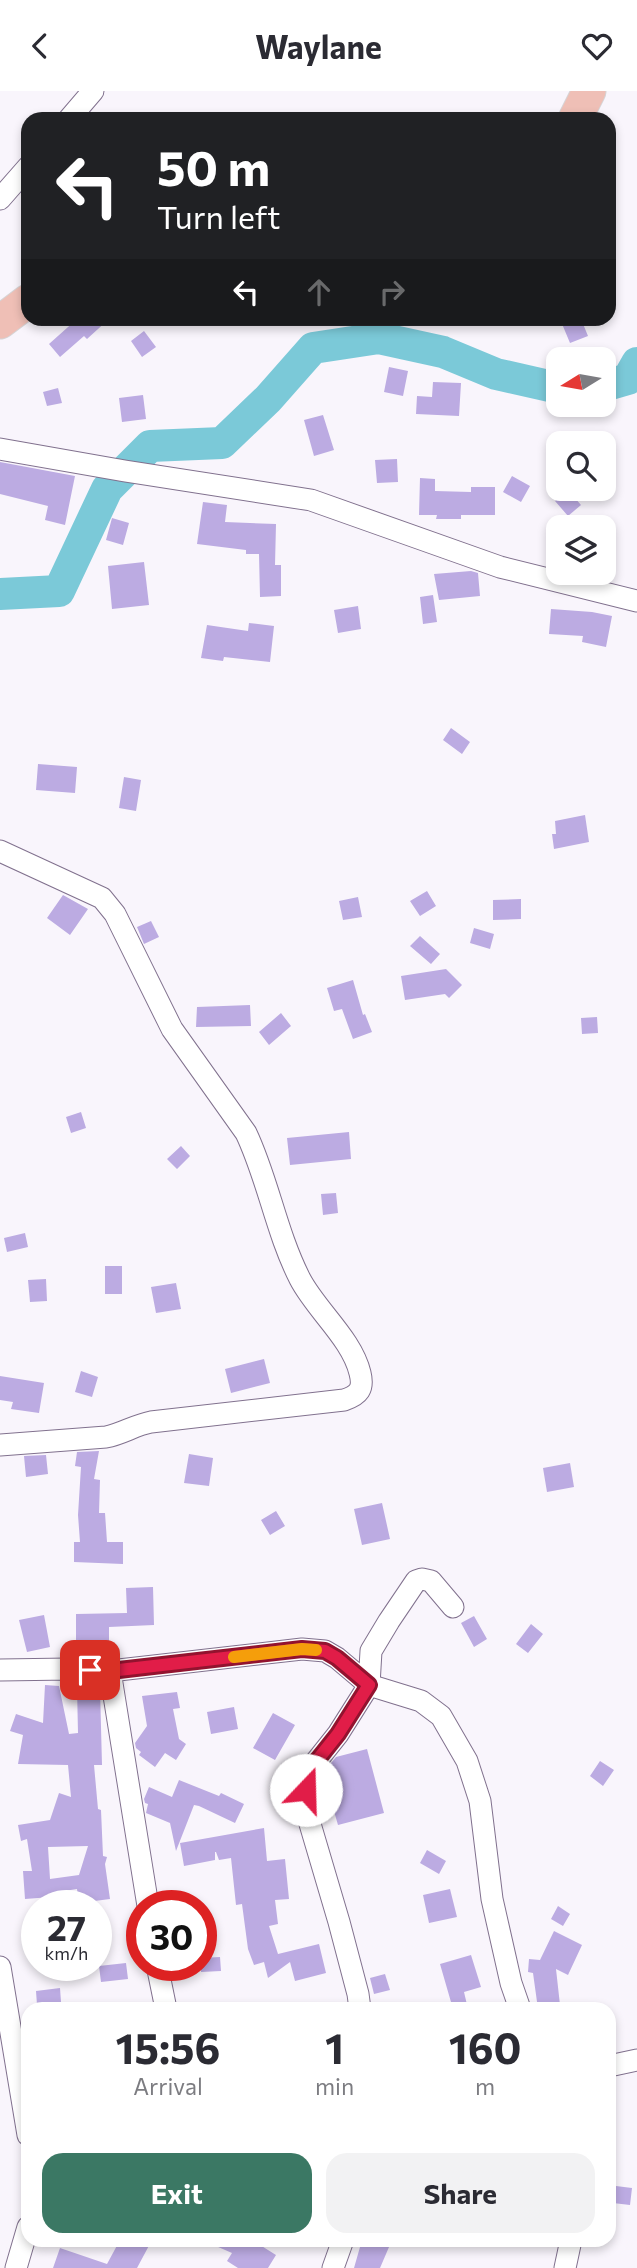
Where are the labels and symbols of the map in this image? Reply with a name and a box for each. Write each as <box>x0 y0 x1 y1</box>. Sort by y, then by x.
north arrow <box>546 347 616 417</box>
pin <box>60 1640 120 1700</box>
position arrow <box>269 1753 343 1827</box>
speed limit sign: 30 <box>126 1890 217 1981</box>

